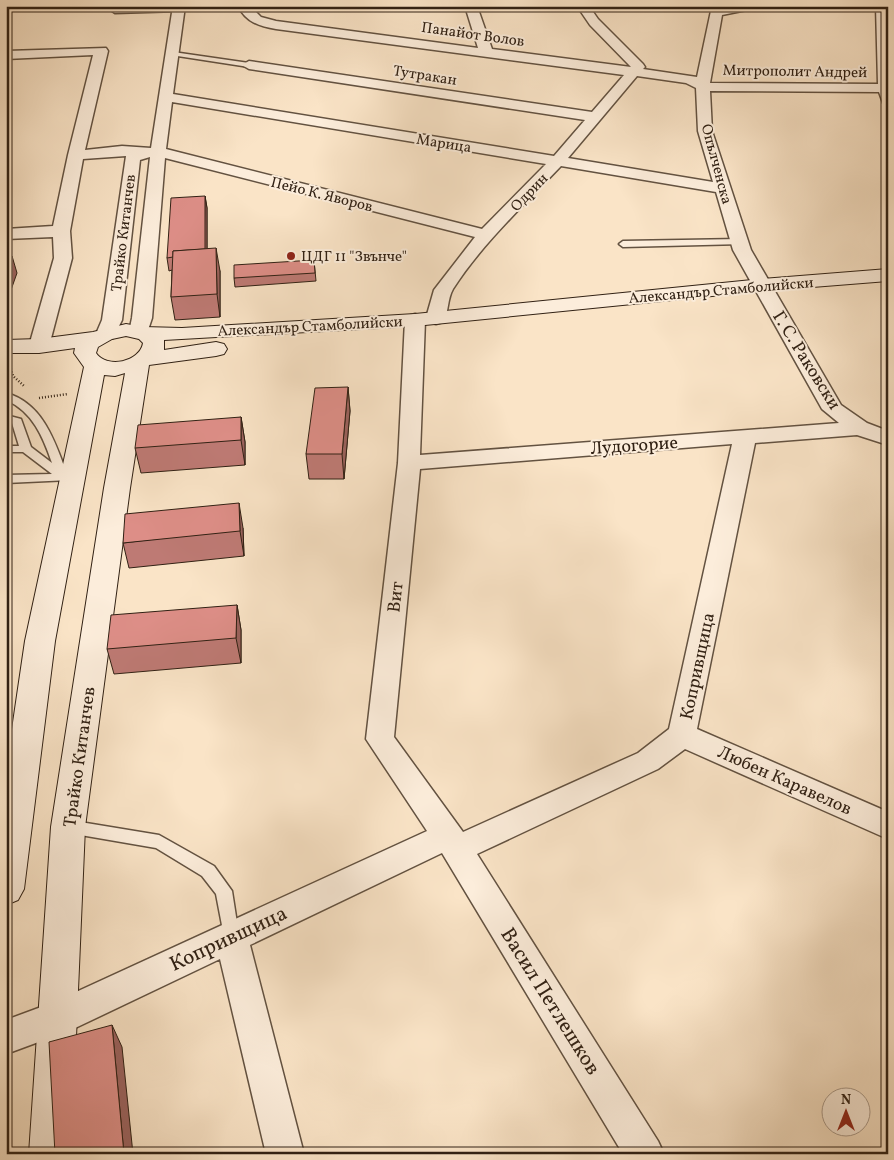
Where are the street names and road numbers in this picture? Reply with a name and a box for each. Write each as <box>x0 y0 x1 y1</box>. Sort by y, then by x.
street label: Панайот Волов <box>420 18 526 53</box>
street label: Тутракан <box>391 61 458 92</box>
street label: Митрополит Андрей <box>722 61 867 84</box>
street label: Опълченска <box>695 122 736 207</box>
street label: Марица <box>415 130 473 159</box>
street label: Одрин <box>506 169 554 217</box>
street label: Трайко Китанчев <box>107 173 142 293</box>
street label: Пейо К. Яворов <box>268 173 375 218</box>
street label: Александър Стамболийски <box>628 273 814 310</box>
street label: Г. С. Раковски <box>765 307 846 415</box>
street label: Александър Стамболийски <box>217 312 403 343</box>
street label: Лудогорие <box>590 431 679 462</box>
street label: Вит <box>382 580 411 614</box>
street label: Копривщица <box>675 611 722 722</box>
street label: Трайко Китанчев <box>58 685 103 829</box>
street label: Любен Каравелов <box>713 741 855 822</box>
street label: Копривщица <box>165 899 292 979</box>
street label: Васил Петлешков <box>493 922 607 1081</box>

